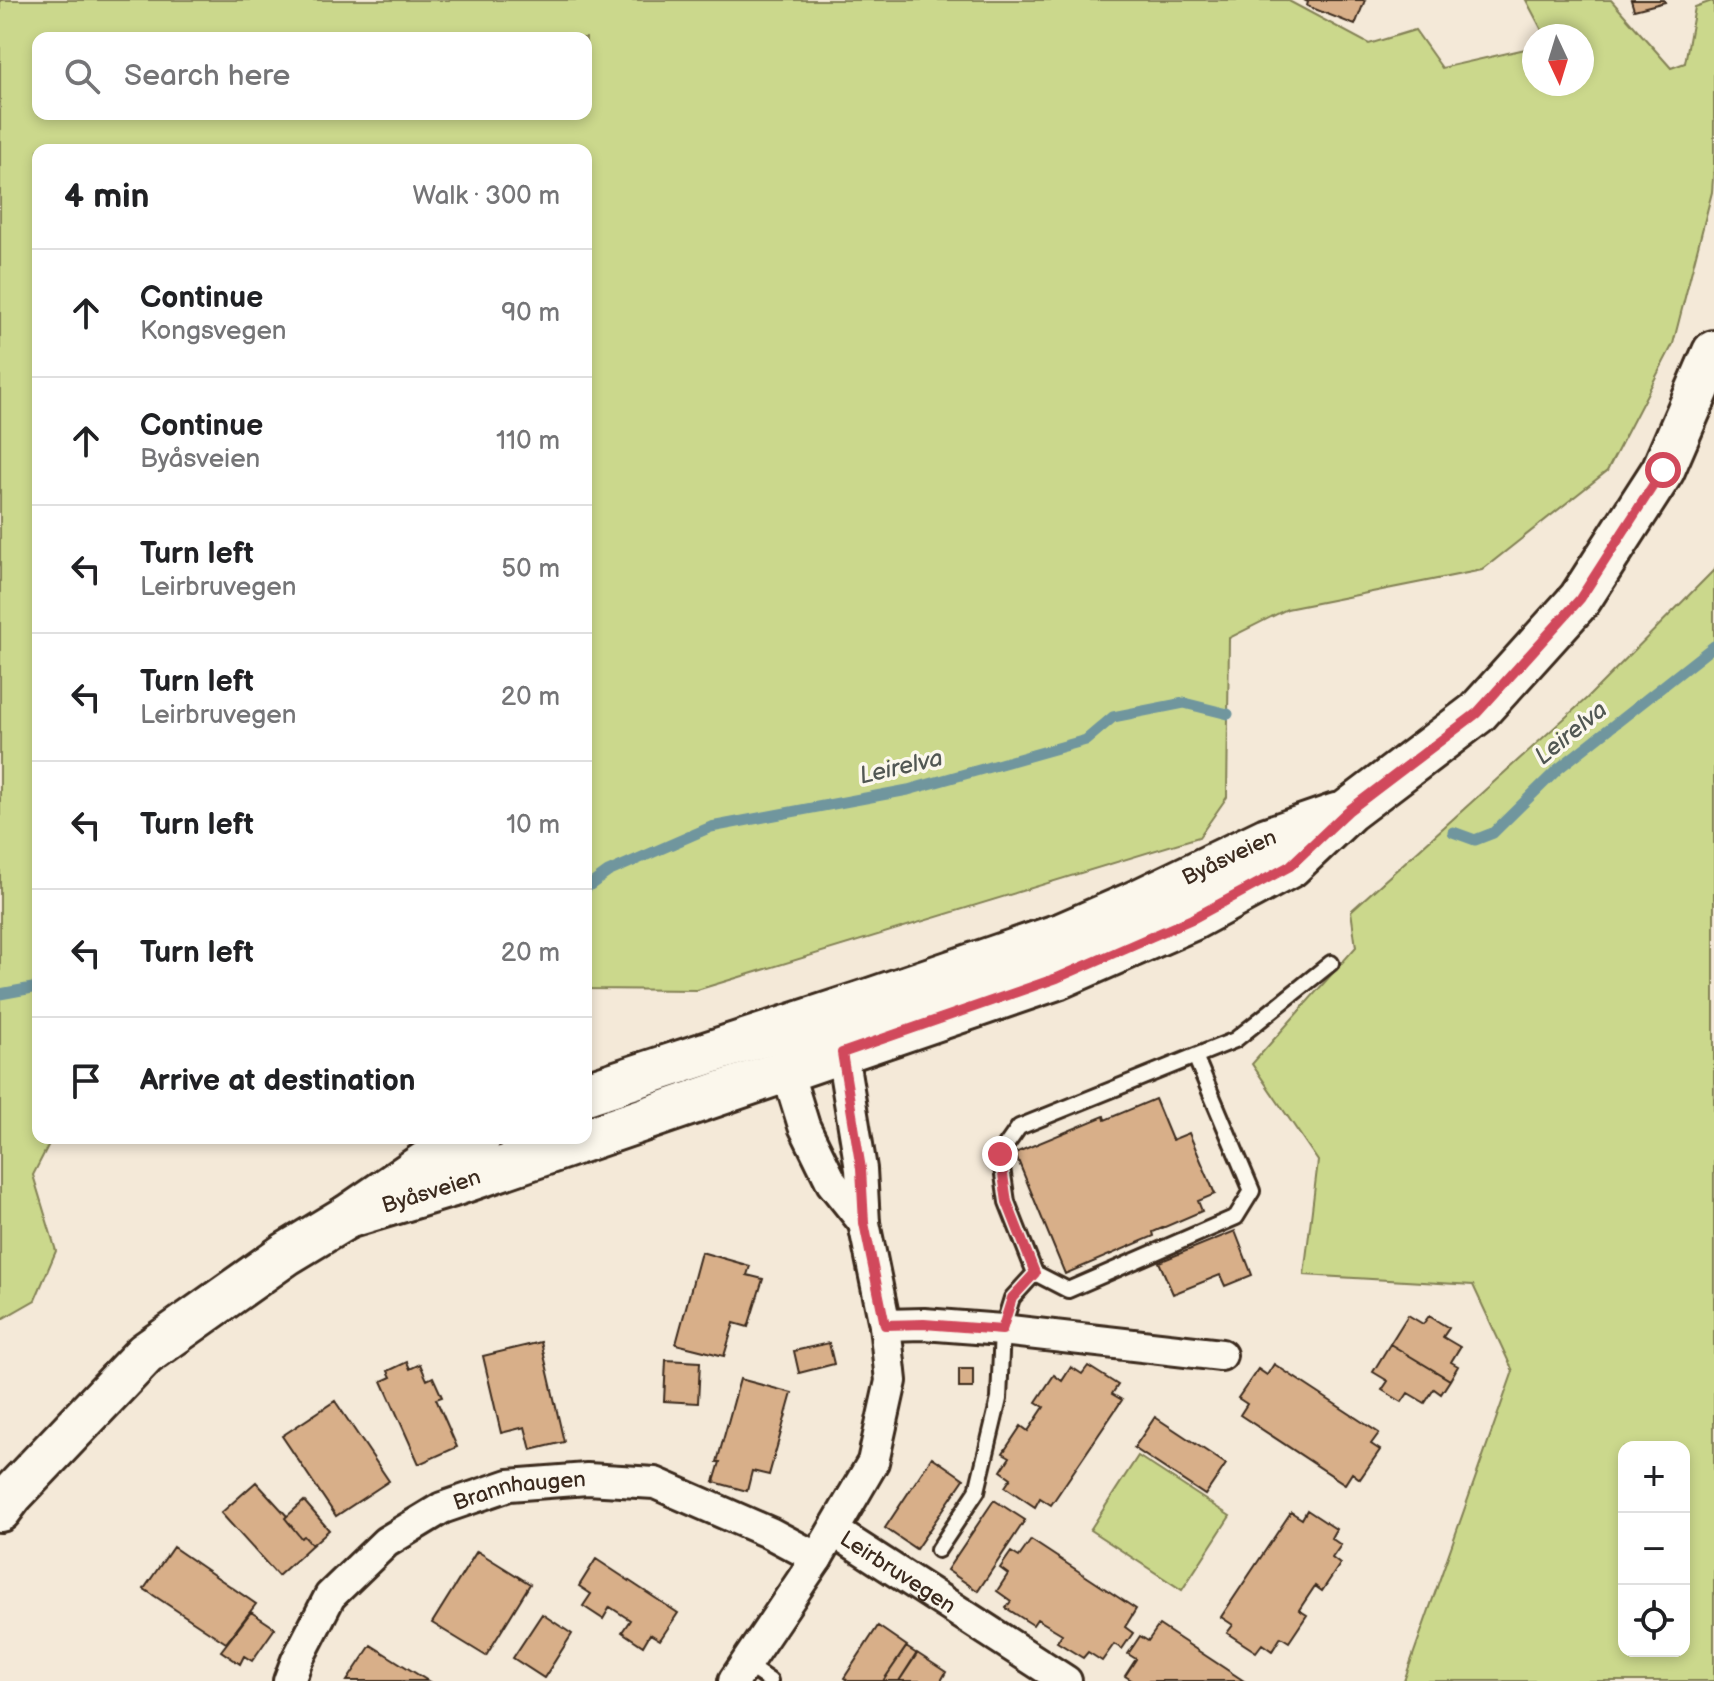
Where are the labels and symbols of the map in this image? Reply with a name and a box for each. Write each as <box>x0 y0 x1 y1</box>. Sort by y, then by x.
north arrow <box>1522 24 1594 96</box>
route start <box>1645 452 1681 488</box>
water label: Leirelva <box>1529 695 1613 771</box>
water label: Leirelva <box>856 743 946 791</box>
street label: Byåsveien <box>1178 823 1280 891</box>
route end <box>982 1136 1018 1172</box>
street label: Byåsveien <box>379 1163 484 1219</box>
street label: Brannhaugen <box>450 1466 587 1517</box>
street label: Leirbruvegen <box>835 1525 961 1620</box>

